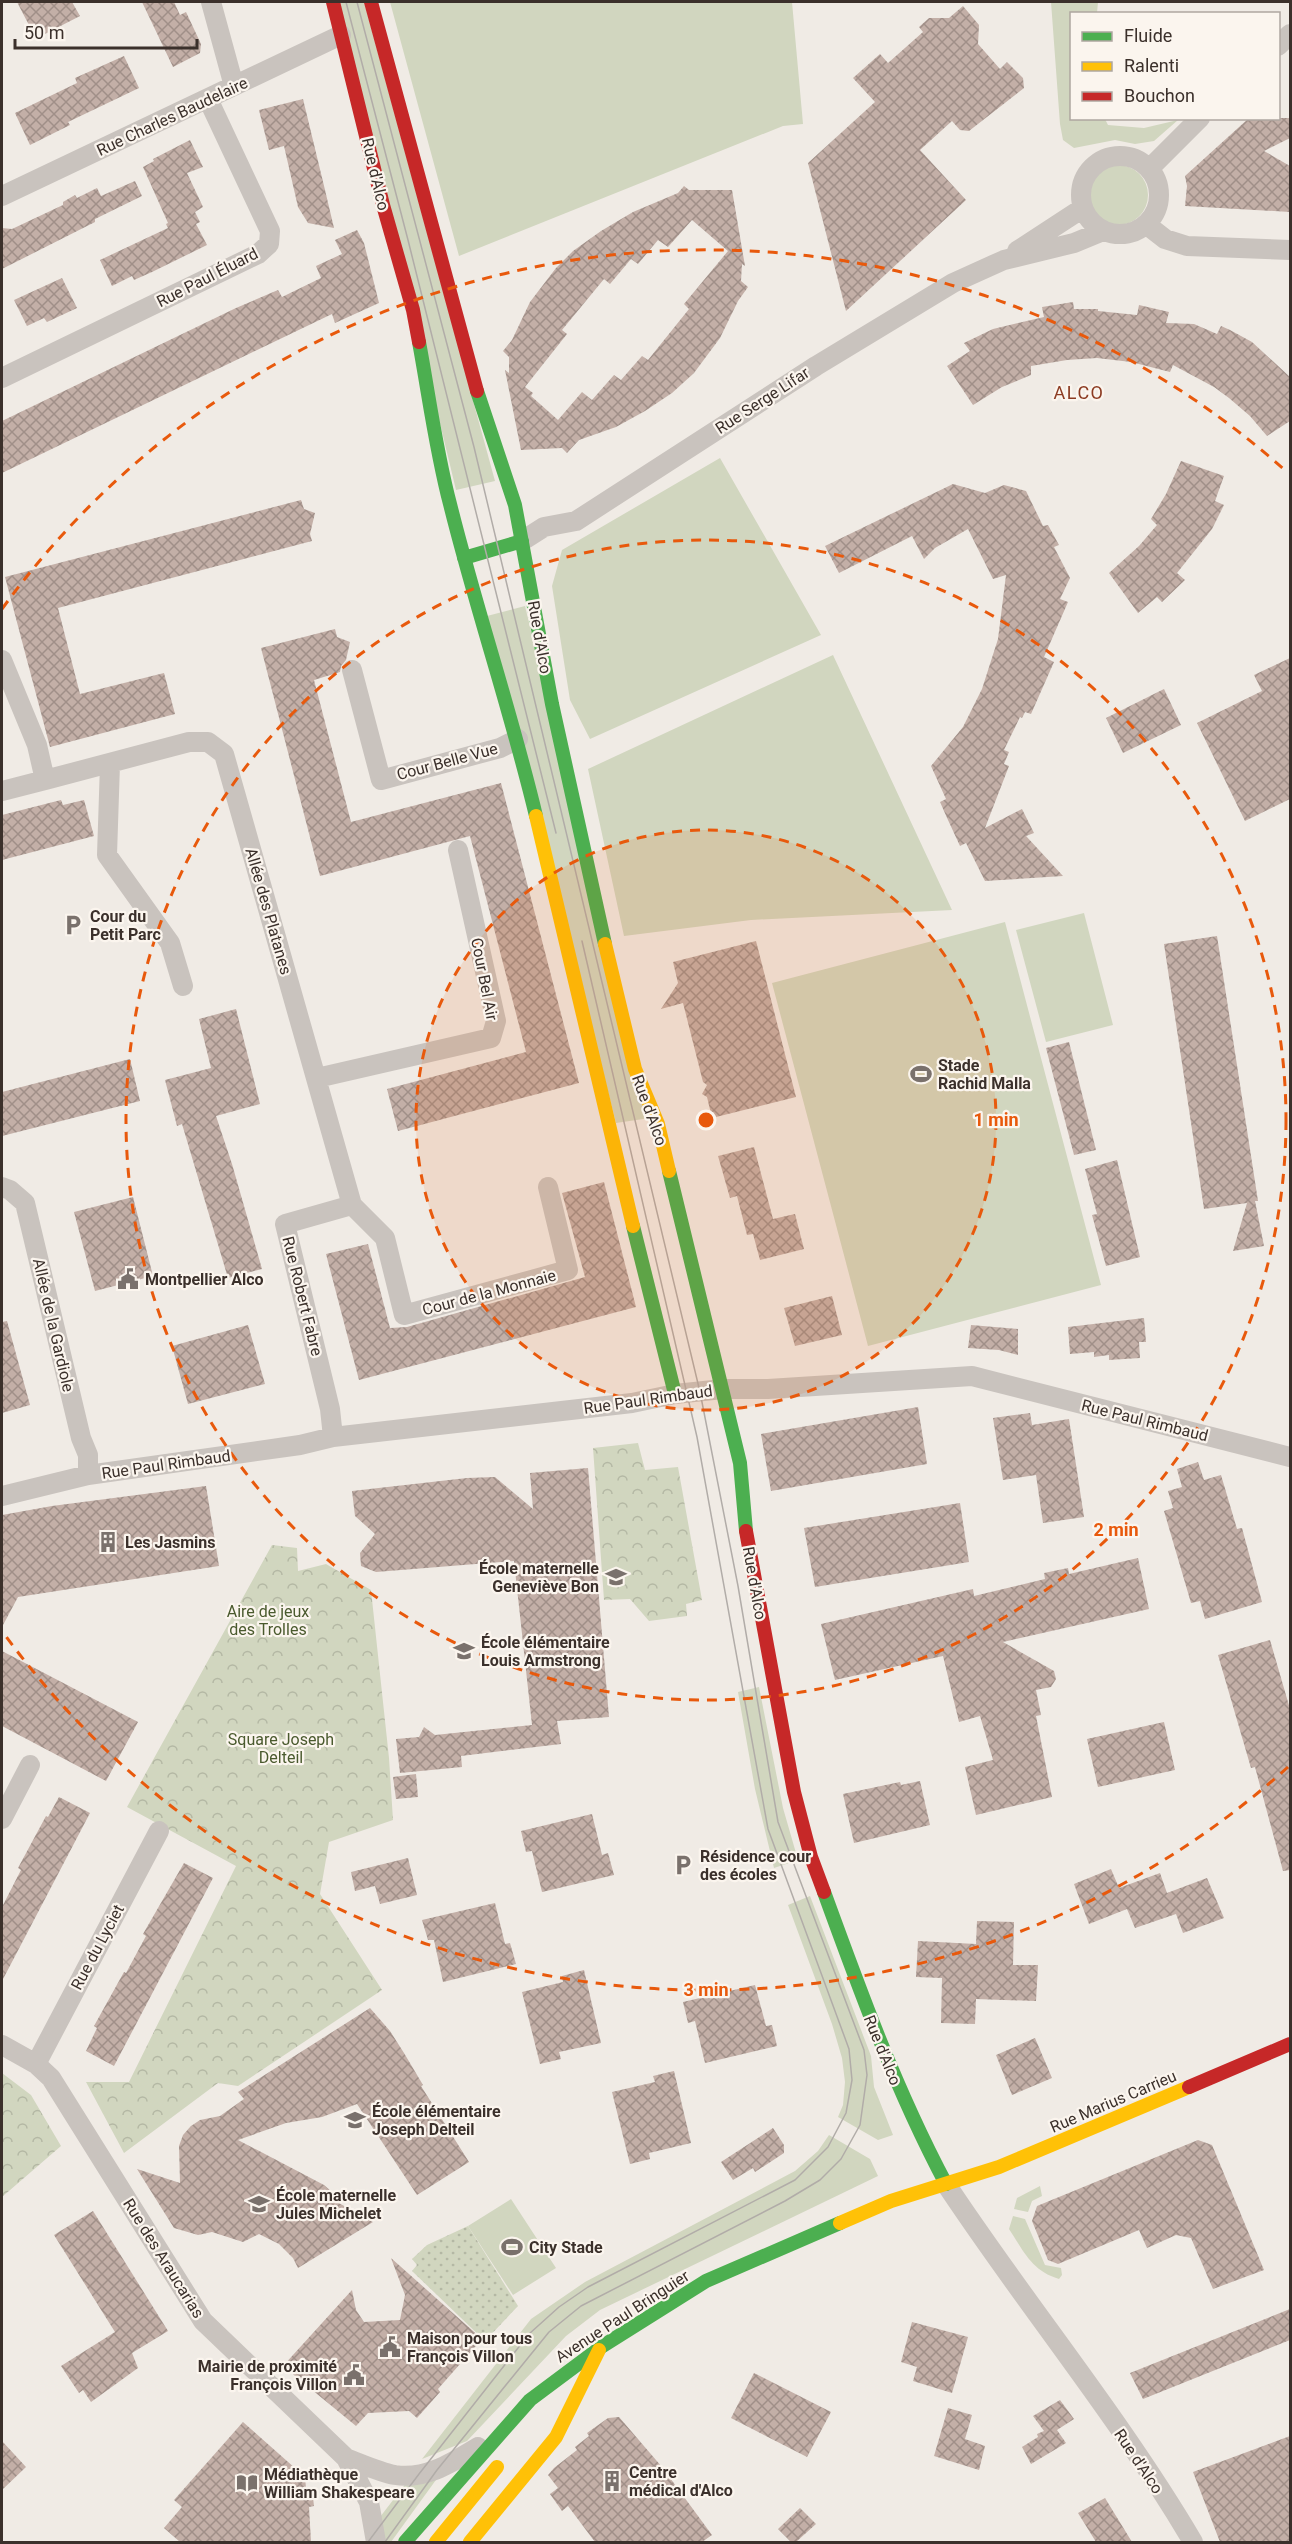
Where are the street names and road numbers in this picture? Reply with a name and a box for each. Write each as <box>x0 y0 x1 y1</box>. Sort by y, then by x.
street label: Rue Charles Baudelaire <box>94 73 251 160</box>
street label: Rue d'Alco <box>358 136 393 212</box>
street label: Rue Paul Éluard <box>153 244 261 311</box>
street label: Rue Serge Lifar <box>712 363 813 438</box>
street label: Rue d'Alco <box>524 599 555 675</box>
street label: Cour Belle Vue <box>395 739 500 784</box>
street label: Allée des Platanes <box>241 846 296 977</box>
street label: Cour Bel Air <box>467 936 502 1023</box>
street label: Rue d'Alco <box>628 1072 671 1148</box>
street label: Rue Robert Fabre <box>278 1234 327 1358</box>
street label: Allée de la Gardiole <box>29 1256 78 1394</box>
street label: Cour de la Monnaie <box>420 1265 558 1319</box>
street label: Rue Paul Rimbaud <box>582 1381 714 1418</box>
street label: Rue Paul Rimbaud <box>1080 1396 1210 1445</box>
street label: Rue Paul Rimbaud <box>100 1446 232 1483</box>
street label: Rue d'Alco <box>739 1545 770 1621</box>
street label: Rue du Lyciet <box>67 1901 128 1993</box>
street label: Rue d'Alco <box>860 2012 905 2088</box>
street label: Rue Marius Carrieu <box>1047 2066 1179 2137</box>
street label: Rue des Araucarias <box>119 2195 208 2322</box>
street label: Avenue Paul Bringuier <box>552 2266 693 2367</box>
street label: Rue d'Alco <box>1110 2425 1167 2497</box>

